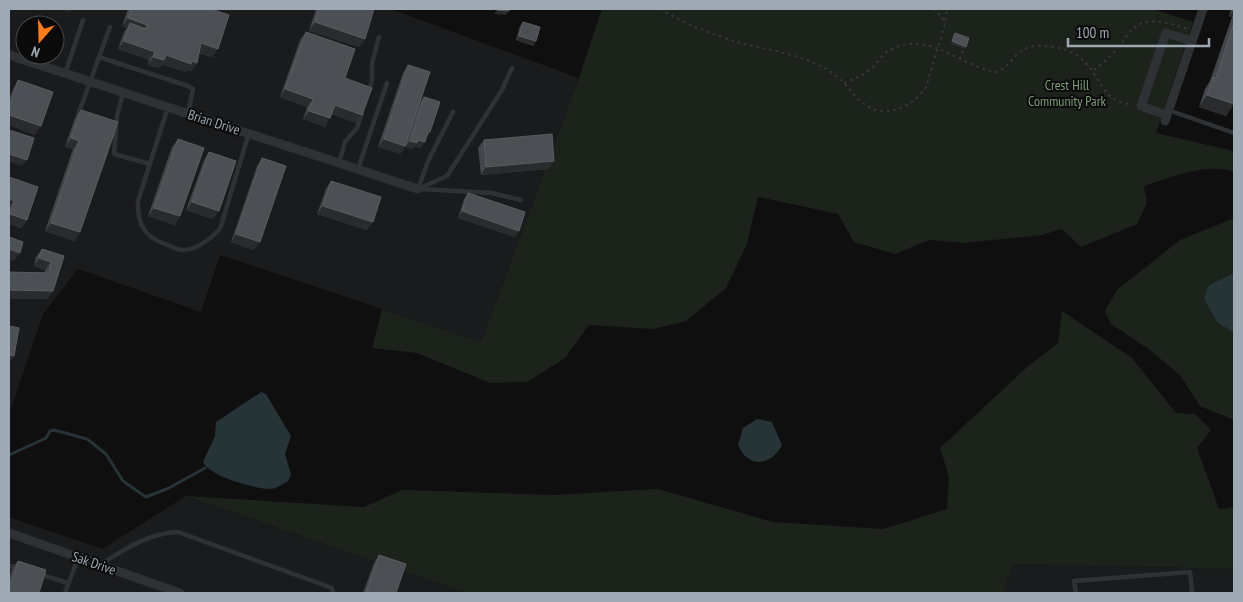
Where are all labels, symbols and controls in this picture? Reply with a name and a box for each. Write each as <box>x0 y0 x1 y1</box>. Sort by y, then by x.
north arrow <box>15 15 65 65</box>
scale bar <box>1068 15 1209 47</box>
text: 100 m <box>1076 23 1109 42</box>
text: N <box>29 42 42 62</box>
park label: Crest Hill Community Park <box>1028 76 1107 110</box>
street label: Brian Drive <box>186 105 242 139</box>
street label: Sak Drive <box>70 547 118 579</box>

